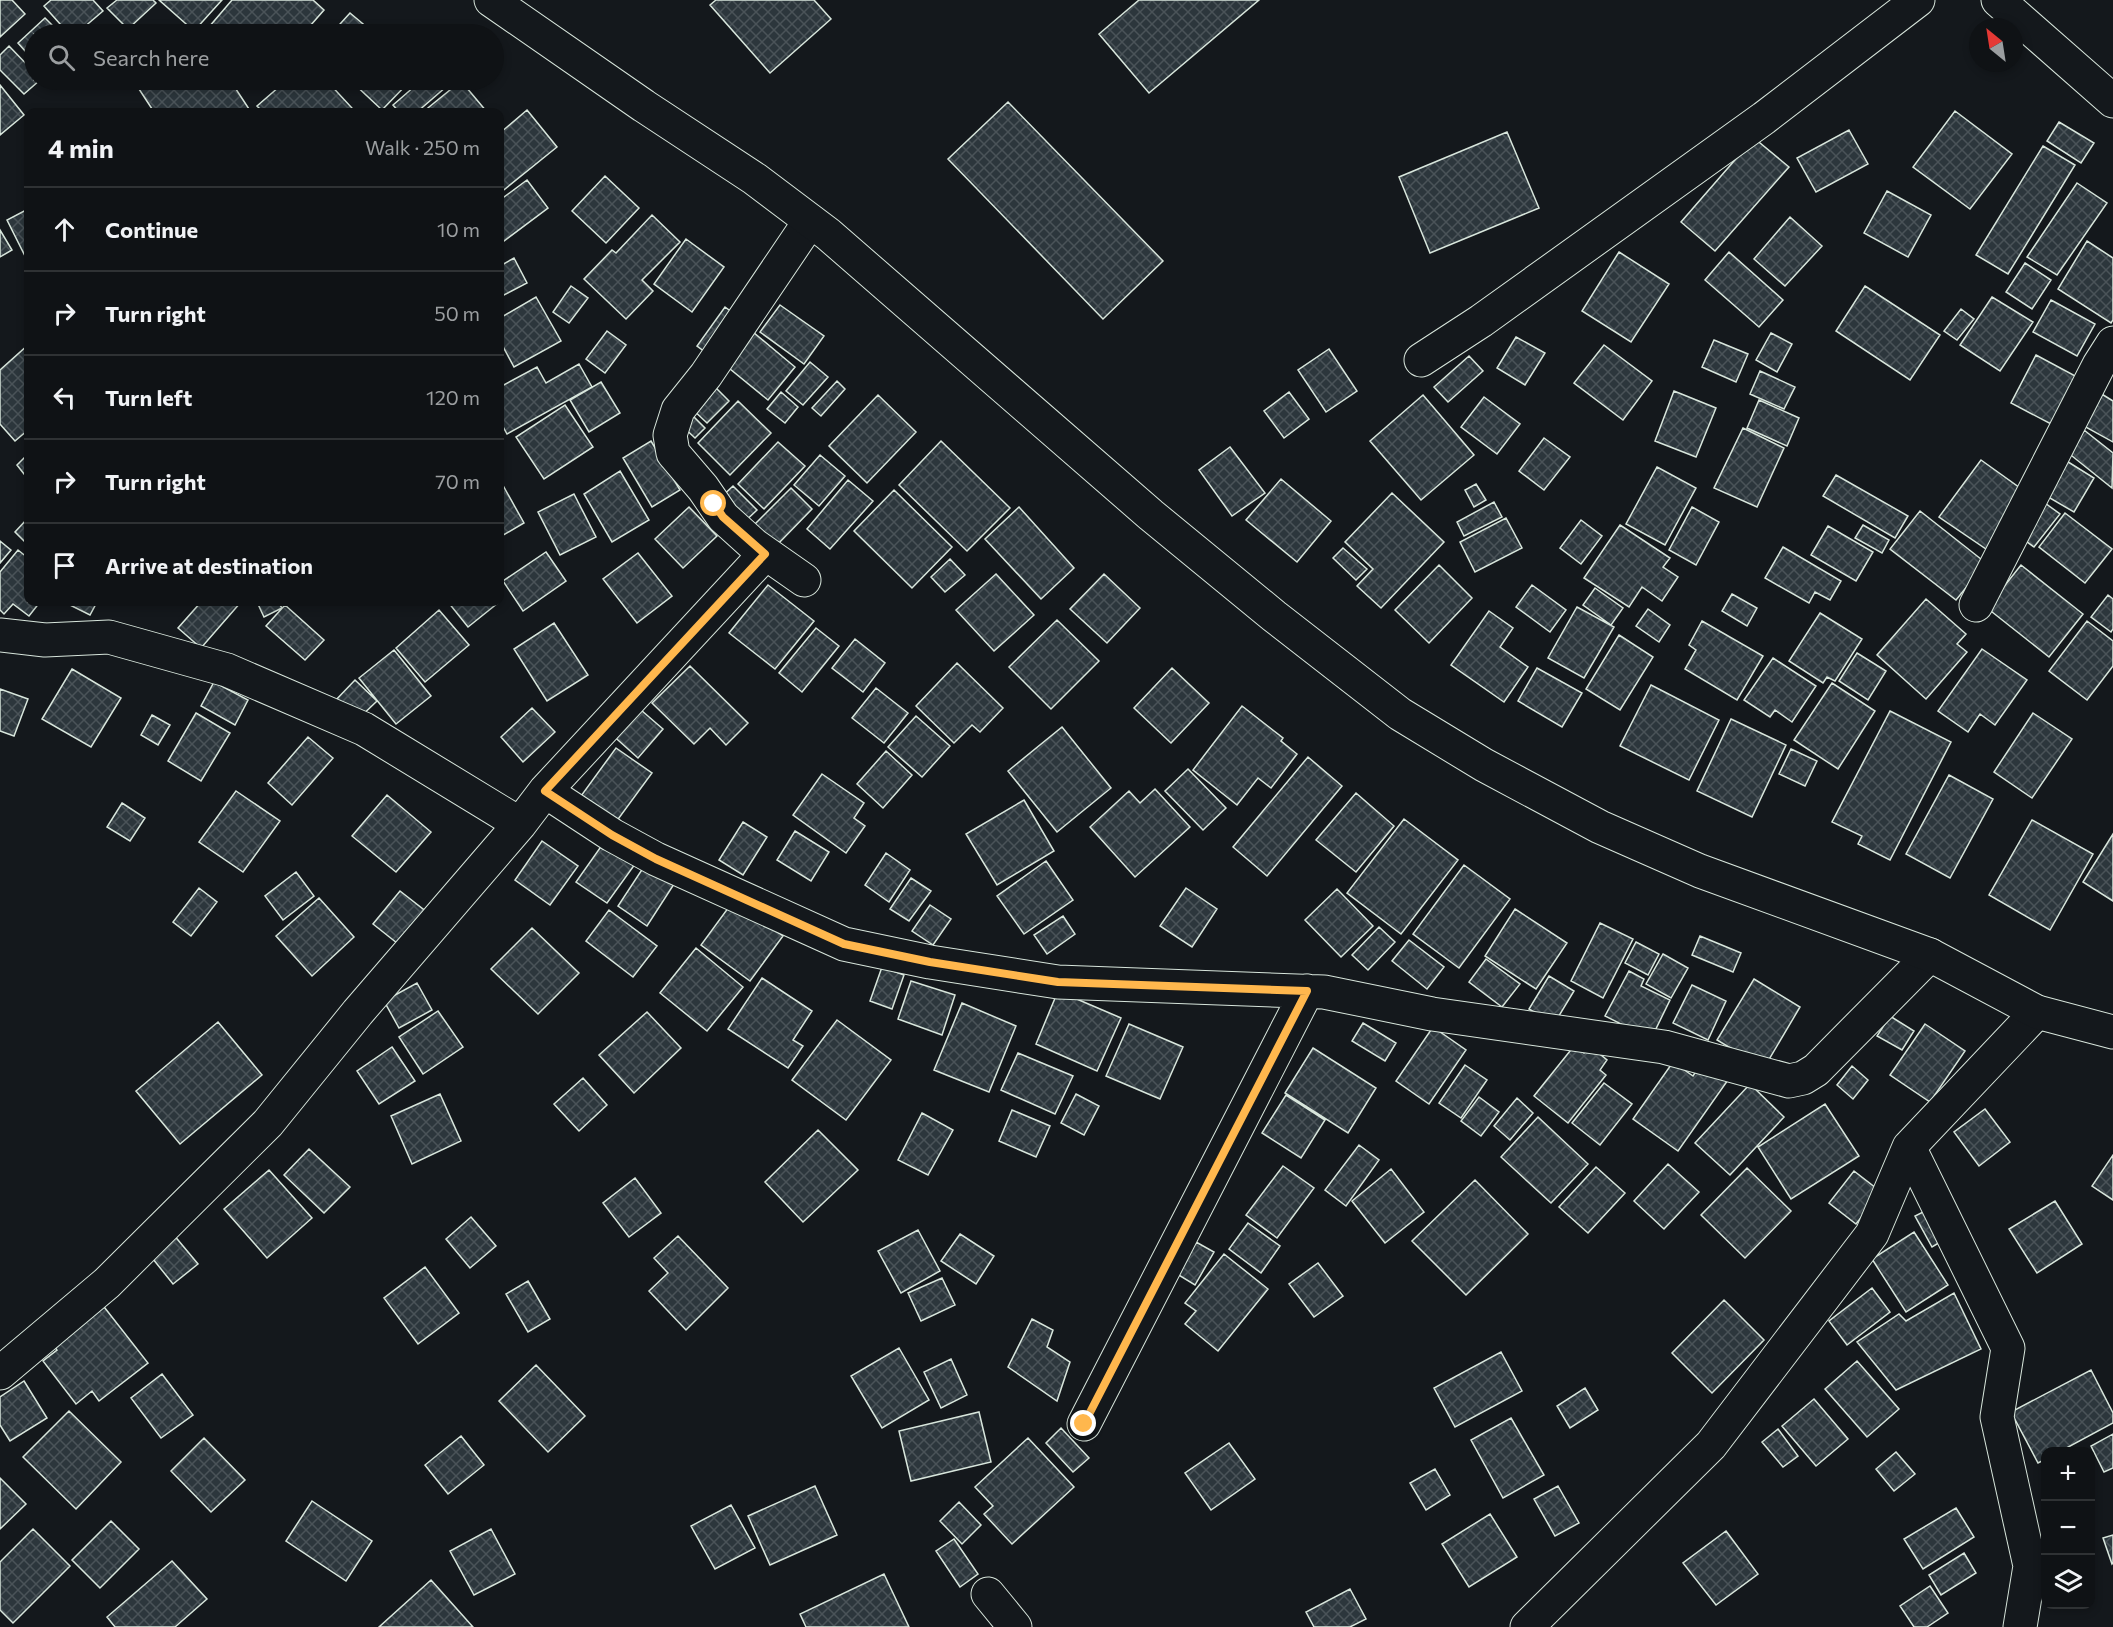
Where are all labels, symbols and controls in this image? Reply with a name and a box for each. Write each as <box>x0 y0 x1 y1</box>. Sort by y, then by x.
north arrow <box>1969 18 2023 72</box>
search box <box>24 24 504 90</box>
icon: search <box>45 41 78 74</box>
text: Search here <box>93 44 209 71</box>
text: 4 min <box>48 132 114 163</box>
text: Walk · 250 m <box>365 135 480 159</box>
icon: ahead <box>48 213 81 246</box>
text: Continue <box>105 216 198 243</box>
text: 10 m <box>437 217 480 241</box>
icon: right <box>48 297 81 330</box>
text: Turn right <box>105 300 206 327</box>
text: 50 m <box>434 301 480 325</box>
icon: left <box>48 381 81 414</box>
text: Turn left <box>105 384 192 411</box>
text: 120 m <box>426 385 480 409</box>
icon: right <box>48 465 81 498</box>
text: Turn right <box>105 468 206 495</box>
text: 70 m <box>435 469 480 493</box>
route start <box>700 490 726 516</box>
icon: arrive <box>48 549 81 582</box>
text: Arrive at destination <box>105 552 313 579</box>
route end <box>1070 1410 1096 1436</box>
map controls <box>2041 1447 2095 1609</box>
button: + <box>2041 1447 2095 1501</box>
button: − <box>2041 1501 2095 1555</box>
button: layers <box>2041 1555 2095 1609</box>

